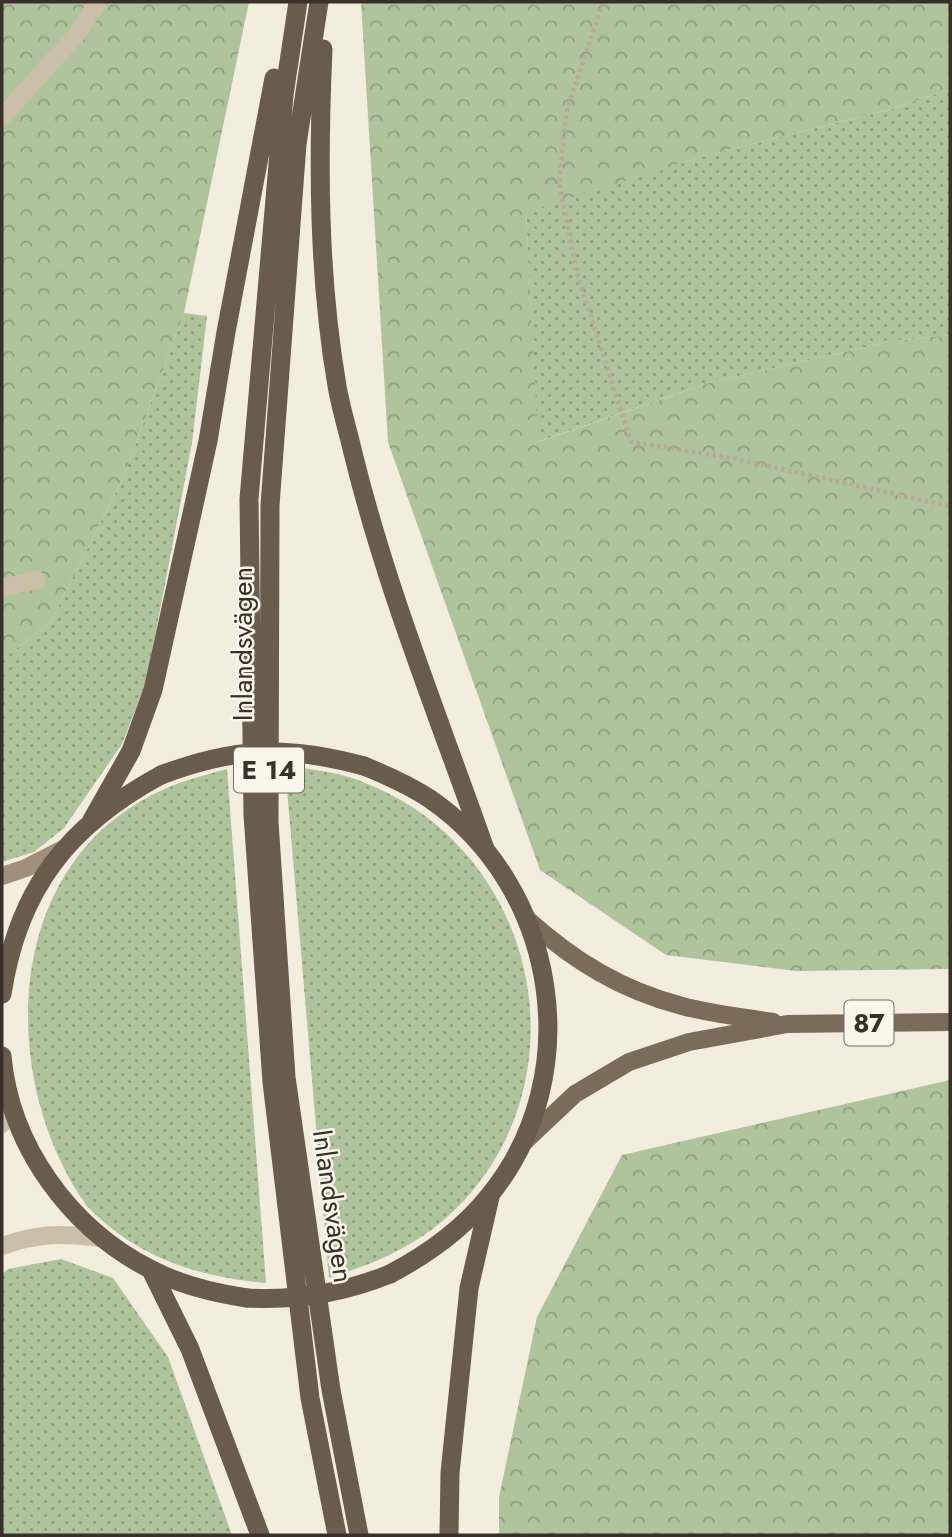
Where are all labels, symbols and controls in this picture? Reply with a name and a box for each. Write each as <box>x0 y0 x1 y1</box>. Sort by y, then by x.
street label: Inlandsvägen <box>222 567 263 721</box>
road number: E 14 <box>234 748 304 792</box>
road number: 87 <box>844 1000 894 1046</box>
street label: Inlandsvägen <box>302 1127 364 1285</box>

